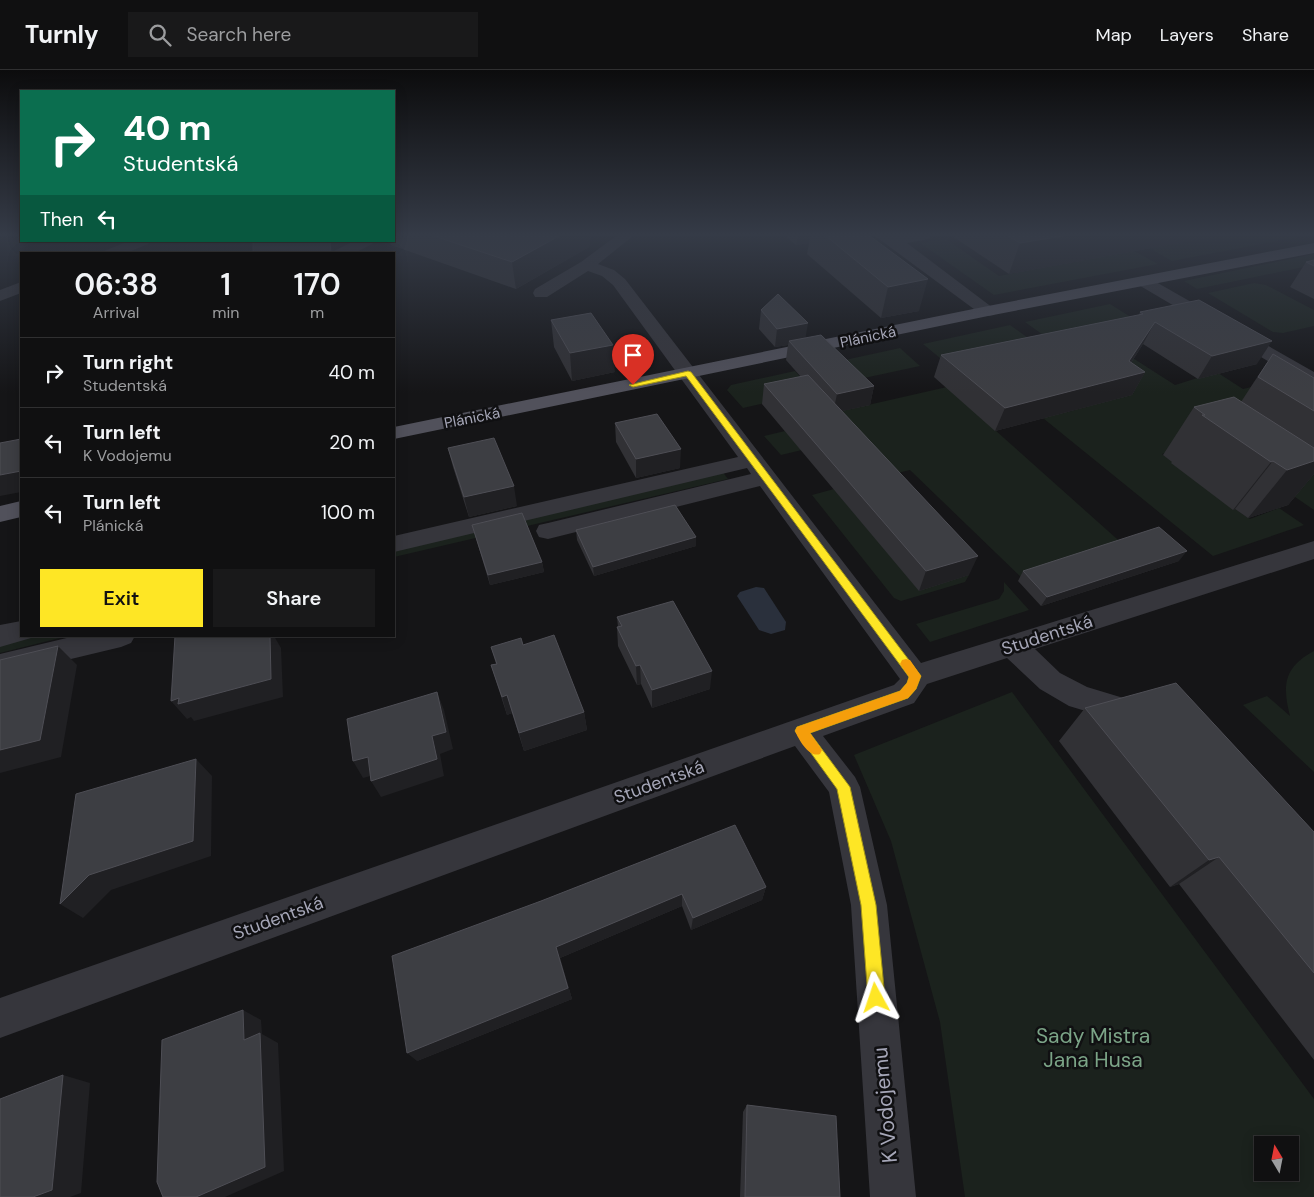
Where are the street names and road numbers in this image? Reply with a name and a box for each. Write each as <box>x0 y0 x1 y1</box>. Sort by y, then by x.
street label: Plánická <box>838 321 898 353</box>
street label: Plánická <box>442 403 502 433</box>
street label: Studentská <box>998 609 1096 661</box>
street label: Studentská <box>610 755 708 809</box>
street label: Studentská <box>229 891 327 945</box>
street label: K Vodojemu <box>866 1046 904 1164</box>

